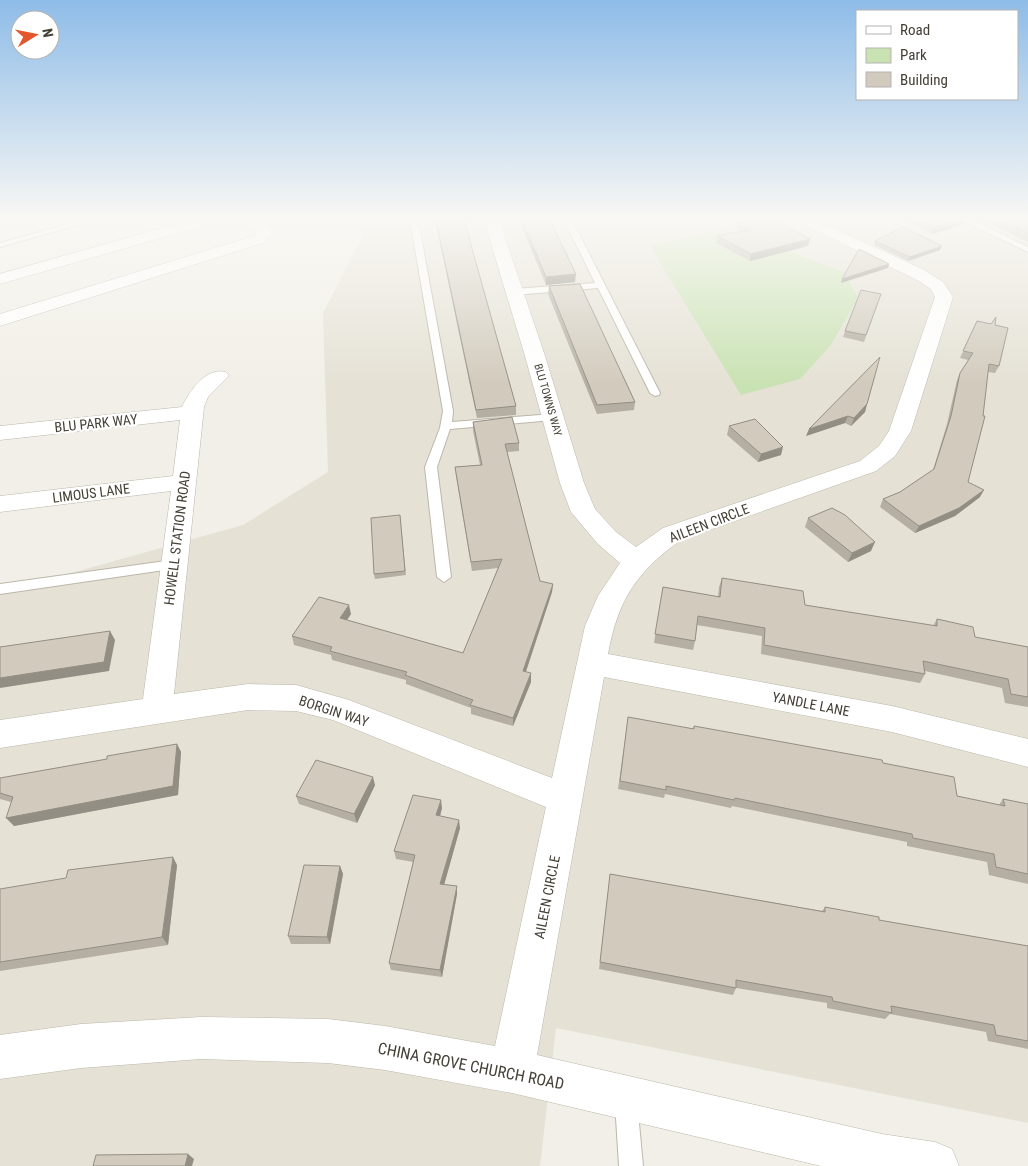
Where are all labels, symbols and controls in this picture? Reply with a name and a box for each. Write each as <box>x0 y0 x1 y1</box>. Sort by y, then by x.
north arrow <box>10 10 60 60</box>
legend <box>856 10 1018 100</box>
text: Road <box>900 21 930 39</box>
text: N <box>39 27 56 38</box>
text: Park <box>900 46 927 64</box>
text: Building <box>900 71 948 89</box>
street label: BLU TOWNS WAY <box>531 362 565 438</box>
street label: BLU PARK WAY <box>54 411 139 435</box>
street label: HOWELL STATION ROAD <box>161 470 193 606</box>
street label: LIMOUS LANE <box>51 480 131 506</box>
street label: AILEEN CIRCLE <box>667 500 751 546</box>
street label: YANDLE LANE <box>771 689 851 719</box>
street label: BORGIN WAY <box>297 692 371 730</box>
street label: AILEEN CIRCLE <box>531 854 563 940</box>
street label: CHINA GROVE CHURCH ROAD <box>376 1039 566 1093</box>

